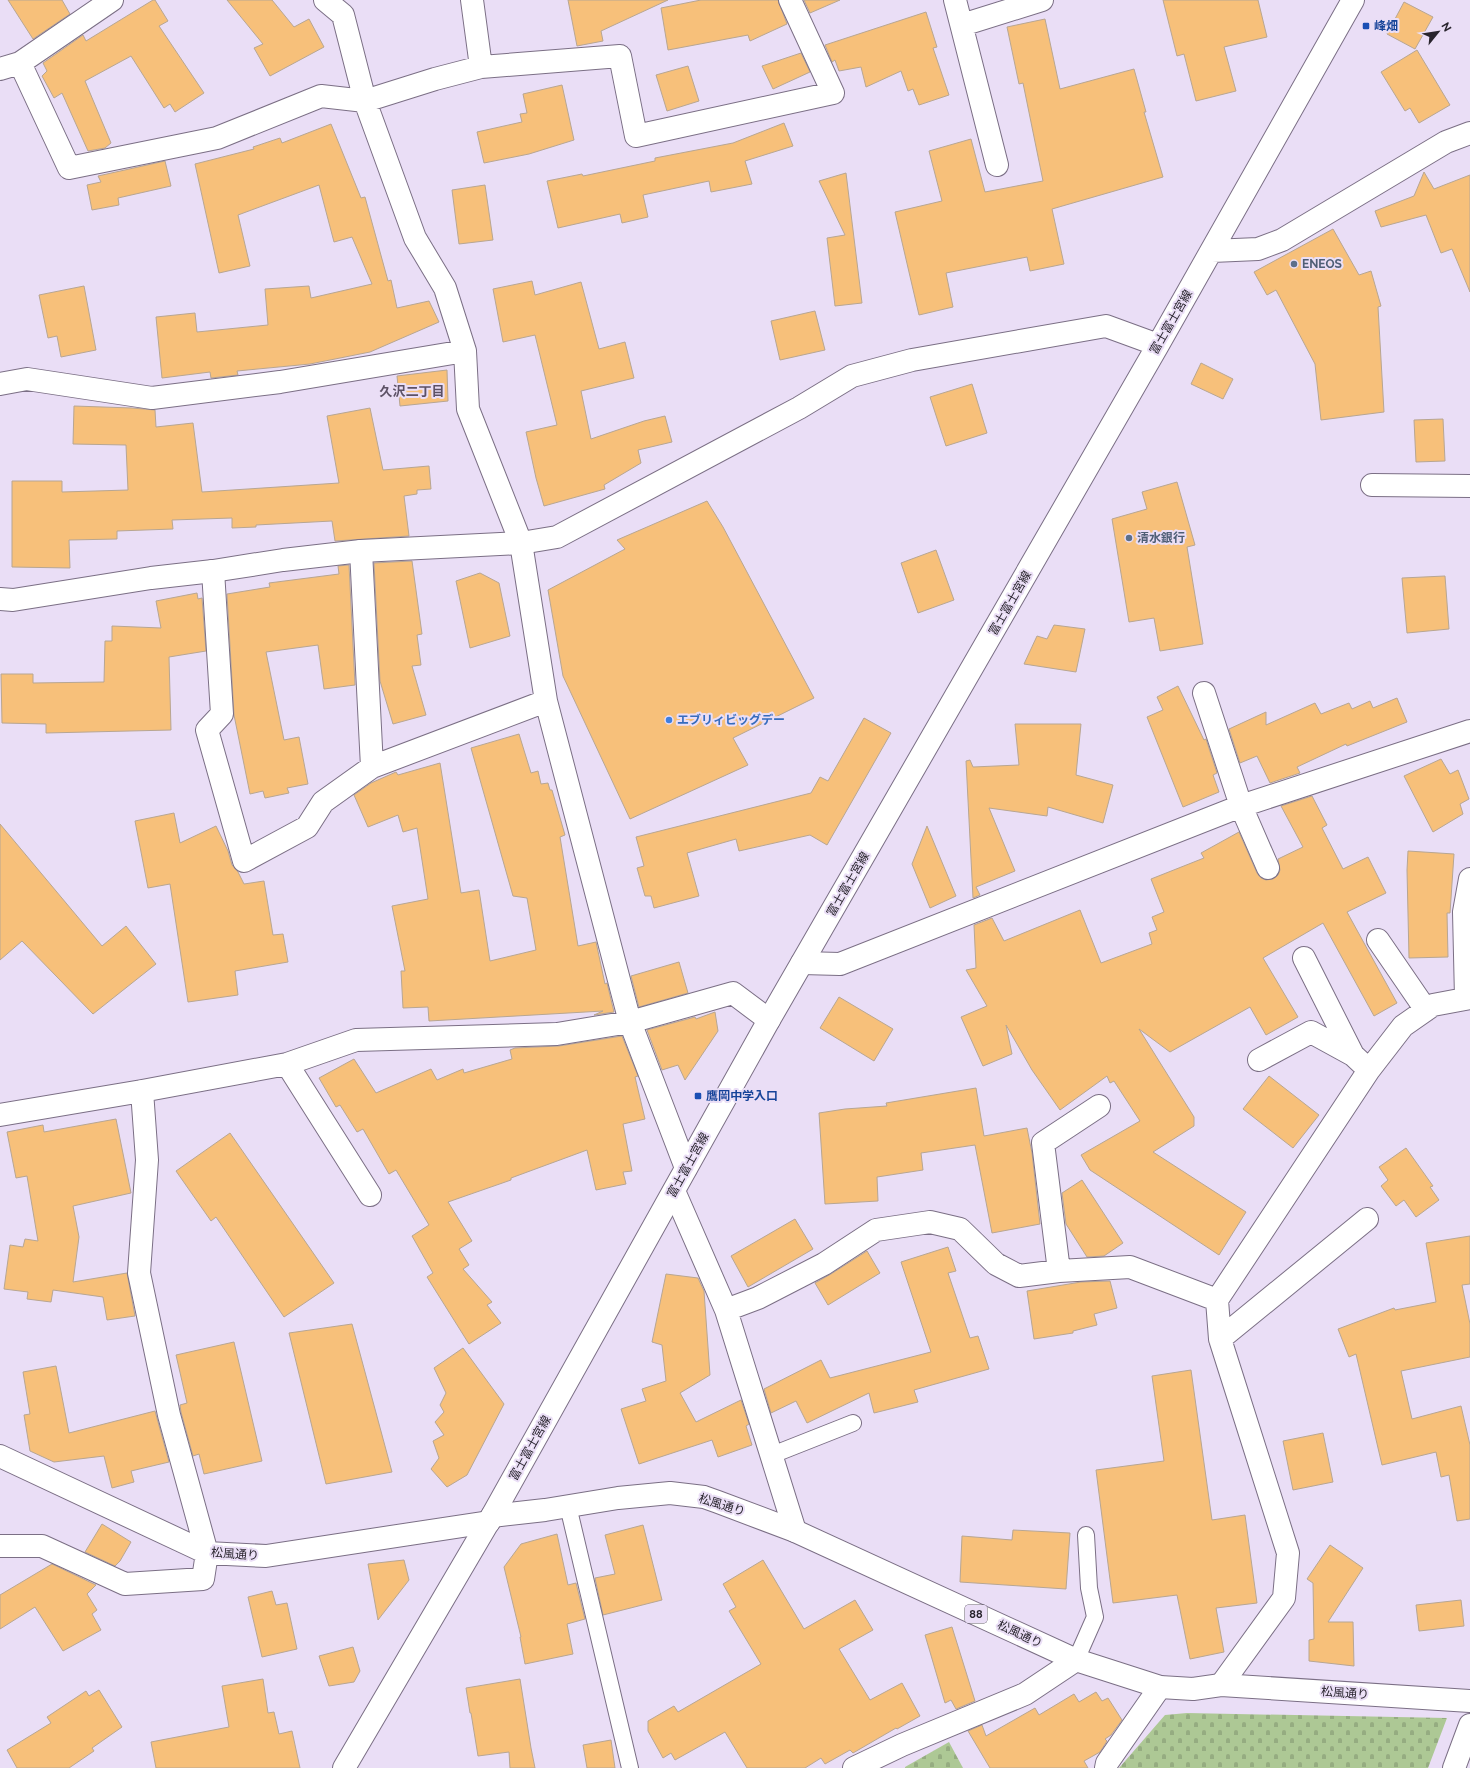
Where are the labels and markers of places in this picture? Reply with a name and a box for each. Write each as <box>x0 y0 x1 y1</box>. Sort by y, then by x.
place label: 峰畑 <box>1374 19 1398 33</box>
marker: 峰畑 <box>1361 21 1371 31</box>
place label: ENEOS <box>1302 257 1342 271</box>
marker: ENEOS <box>1289 259 1299 269</box>
place label: 清水銀行 <box>1137 531 1185 545</box>
marker: 清水銀行 <box>1124 533 1134 543</box>
place label: エブリィビッグデー <box>677 713 785 727</box>
marker: エブリィビッグデー <box>664 715 674 725</box>
place label: 鷹岡中学入口 <box>706 1089 778 1103</box>
marker: 鷹岡中学入口 <box>693 1091 703 1101</box>

